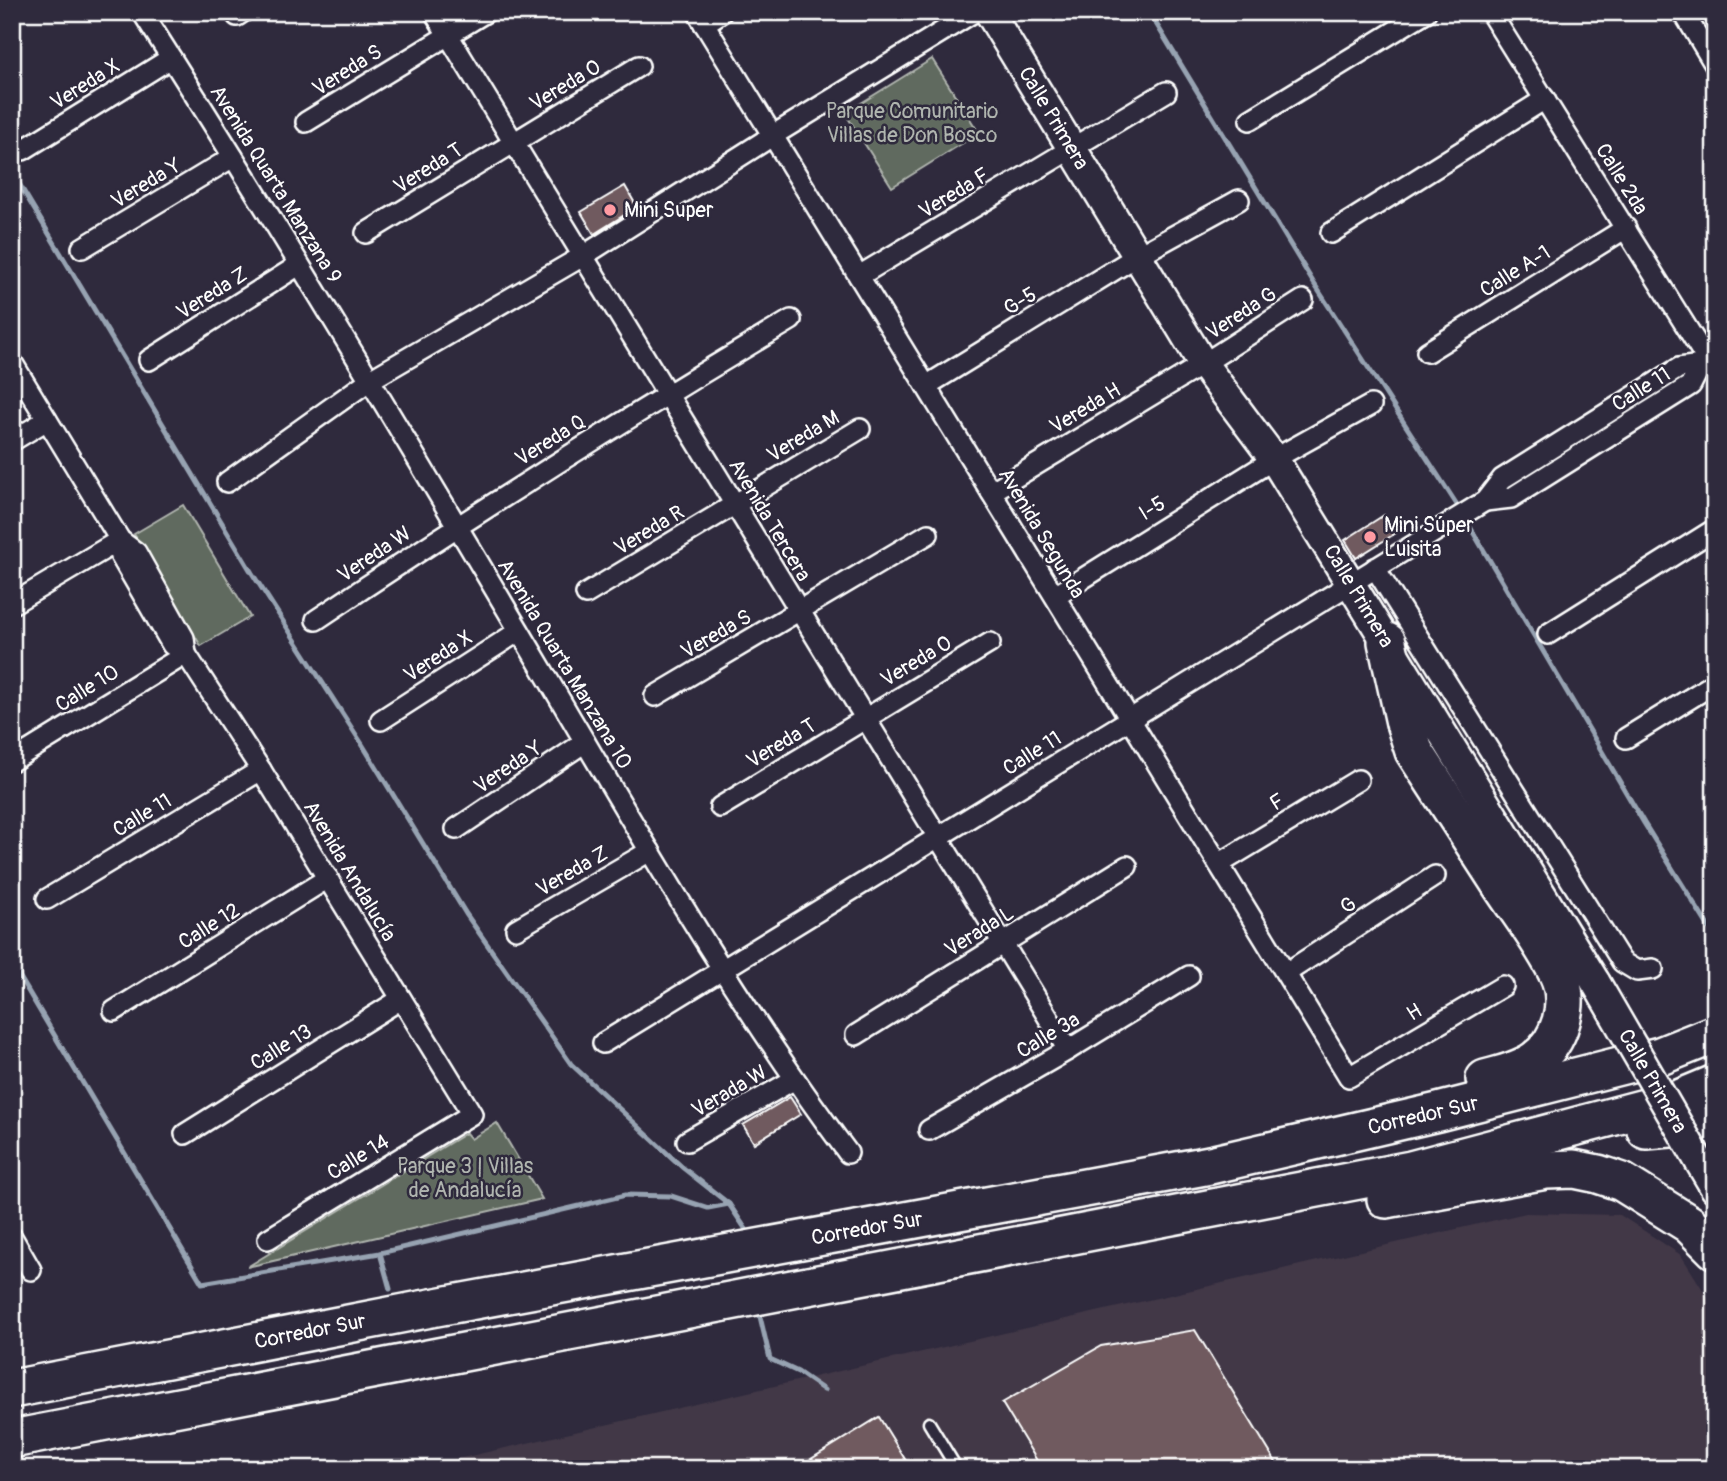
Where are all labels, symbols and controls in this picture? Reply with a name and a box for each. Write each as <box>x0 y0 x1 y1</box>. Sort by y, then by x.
street label: Vereda S <box>307 39 387 102</box>
street label: Vereda X <box>46 53 125 116</box>
street label: Vereda O <box>525 54 606 117</box>
street label: Calle Primera <box>1012 62 1095 175</box>
street label: Avenida Quarta Manzana 9 <box>204 80 348 288</box>
park label: Parque Comunitario Villas de Don Bosco <box>826 98 998 149</box>
street label: Vereda T <box>389 136 468 200</box>
street label: Calle 2da <box>1589 138 1654 220</box>
street label: Vereda Y <box>106 152 186 215</box>
street label: Vereda F <box>914 162 994 225</box>
place label: Mini Super <box>624 197 714 224</box>
marker: Mini Super <box>602 202 618 218</box>
street label: Calle A-1 <box>1475 239 1556 304</box>
street label: Vereda Z <box>171 261 253 326</box>
street label: G-5 <box>999 281 1042 322</box>
street label: Vereda G <box>1201 281 1282 346</box>
street label: Calle 11 <box>1607 361 1676 418</box>
street label: Vereda H <box>1045 377 1126 440</box>
street label: Vereda M <box>762 404 845 469</box>
street label: Vereda Q <box>510 408 590 472</box>
street label: Avenida Tercera <box>722 454 817 587</box>
street label: Avenida Segunda <box>992 463 1091 603</box>
street label: I-5 <box>1134 490 1171 527</box>
street label: Vereda R <box>609 499 689 562</box>
place label: Mini Súper Luisita <box>1384 512 1474 563</box>
street label: Vereda W <box>332 520 416 589</box>
marker: Mini Súper Luisita <box>1362 529 1378 545</box>
street label: Calle Primera <box>1317 540 1400 653</box>
street label: Avenida Quarta Manzana 10 <box>491 554 638 774</box>
street label: Vereda S <box>676 603 756 665</box>
street label: Vereda X <box>399 624 478 689</box>
street label: Vereda O <box>876 630 957 693</box>
street label: Calle 10 <box>50 658 124 718</box>
street label: Vereda T <box>741 712 821 775</box>
street label: Calle 11 <box>998 725 1067 782</box>
street label: Vereda Y <box>469 735 548 800</box>
street label: Calle 11 <box>108 787 177 843</box>
street label: F <box>1265 788 1290 817</box>
street label: Avenida Andalucía <box>297 796 402 947</box>
street label: Vereda Z <box>531 840 613 903</box>
street label: G <box>1335 890 1361 921</box>
street label: Calle 12 <box>173 897 245 956</box>
street label: Verada L <box>940 900 1019 963</box>
street label: H <box>1402 997 1427 1027</box>
street label: Calle 3a <box>1012 1006 1085 1065</box>
street label: Calle 13 <box>245 1018 317 1077</box>
street label: Calle Primera <box>1612 1024 1693 1138</box>
street label: Verada W <box>687 1059 772 1124</box>
street label: Corredor Sur <box>1365 1090 1482 1141</box>
street label: Calle 14 <box>322 1128 394 1187</box>
park label: Parque 3 | Villas de Andalucía <box>397 1153 534 1204</box>
street label: Corredor Sur <box>809 1205 925 1252</box>
street label: Corredor Sur <box>252 1307 368 1355</box>

